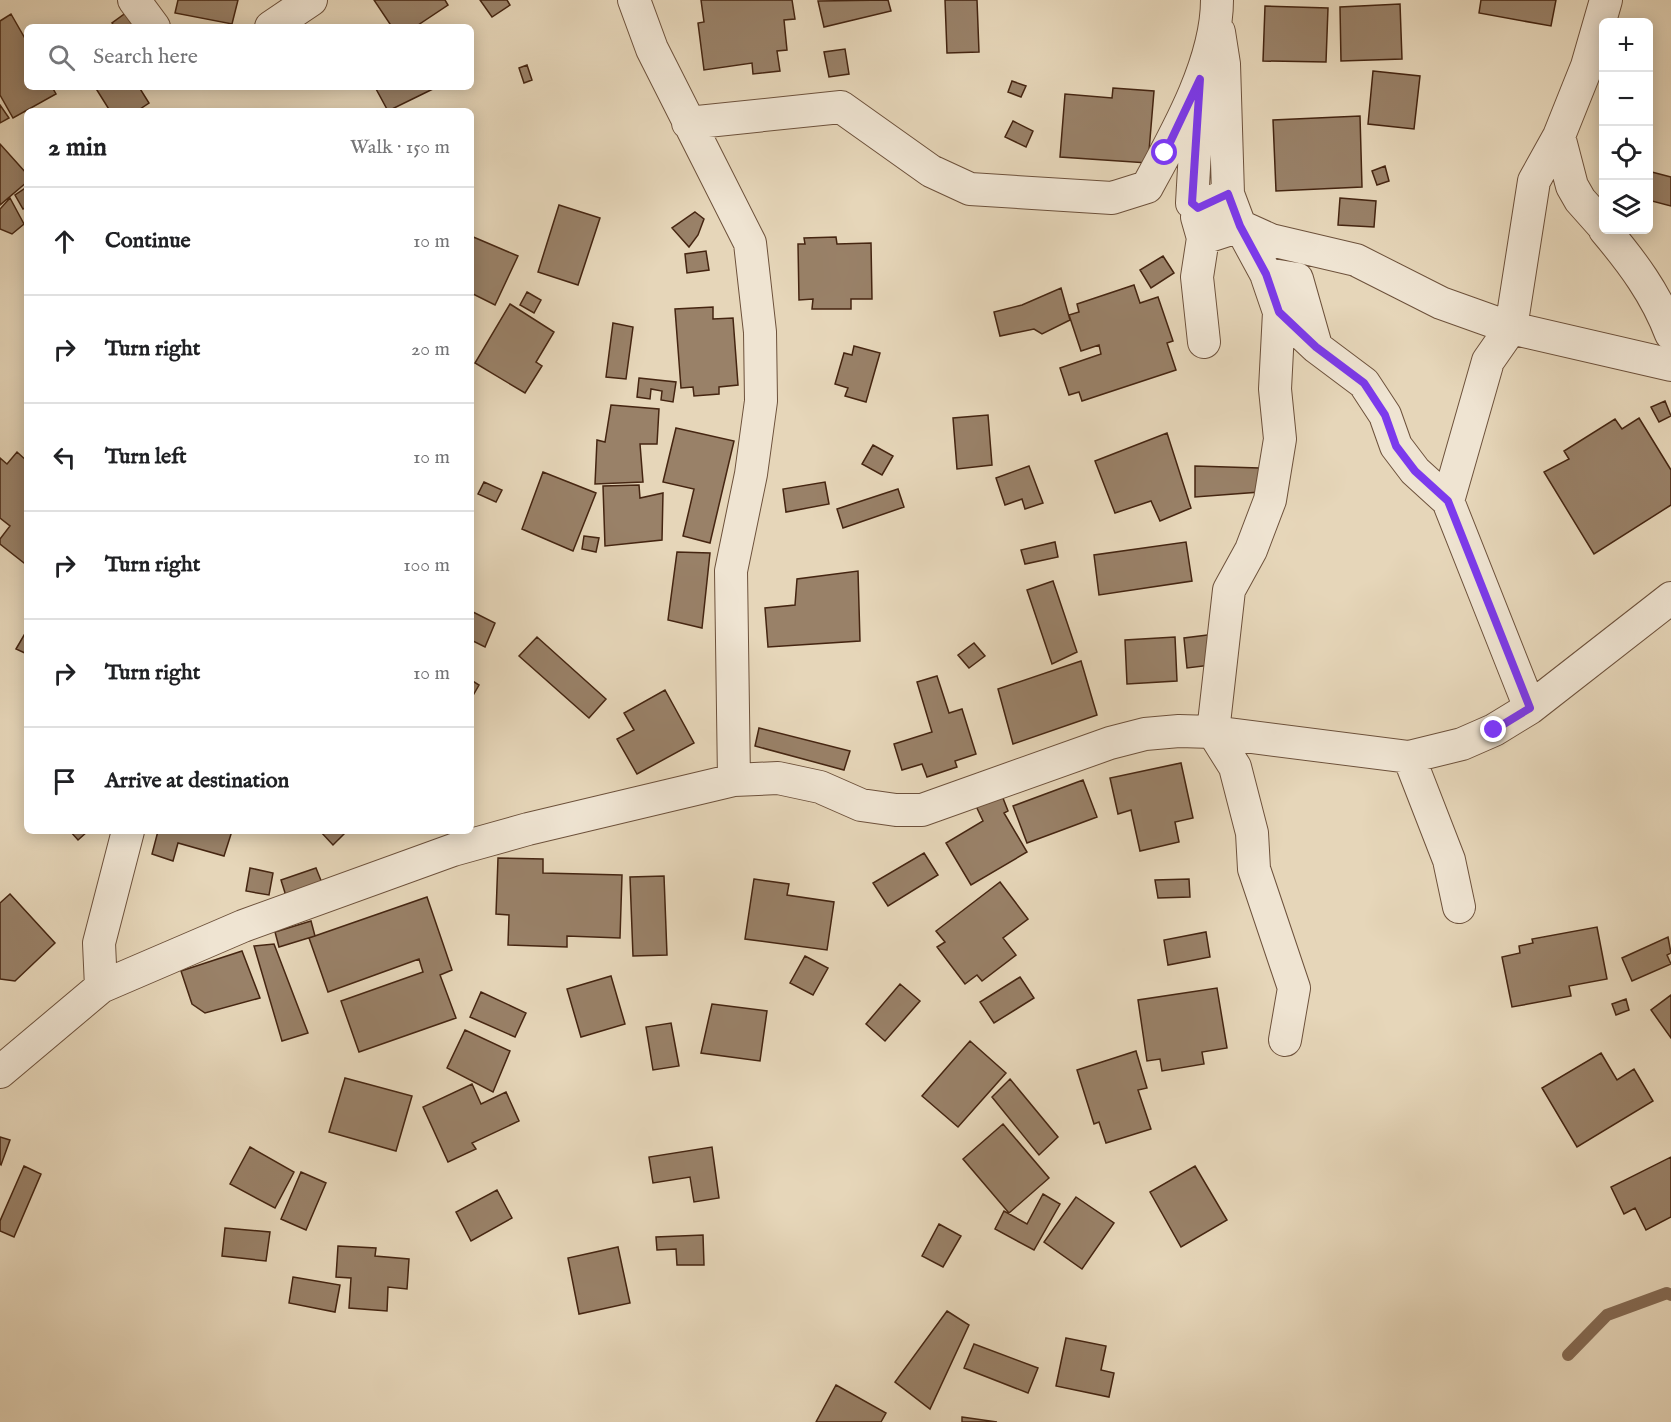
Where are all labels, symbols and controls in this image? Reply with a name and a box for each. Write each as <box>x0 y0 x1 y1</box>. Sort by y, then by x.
map controls <box>1599 18 1653 234</box>
button: + <box>1599 18 1653 72</box>
search box <box>24 24 474 90</box>
icon: search <box>45 41 78 74</box>
text: Search here <box>93 43 198 71</box>
button: − <box>1599 72 1653 126</box>
button: locate <box>1599 126 1653 180</box>
text: 2 min <box>48 131 107 164</box>
text: Walk · 150 m <box>350 135 450 160</box>
route start <box>1151 139 1177 165</box>
button: layers <box>1599 180 1653 234</box>
icon: ahead <box>48 225 81 258</box>
text: Continue <box>105 227 191 255</box>
text: 10 m <box>413 229 450 254</box>
icon: right <box>48 333 81 366</box>
text: Turn right <box>105 335 200 363</box>
text: 20 m <box>411 337 450 362</box>
icon: left <box>48 441 81 474</box>
text: Turn left <box>105 443 187 471</box>
text: 10 m <box>413 445 450 470</box>
icon: right <box>48 549 81 582</box>
text: Turn right <box>105 551 200 579</box>
text: 100 m <box>403 553 450 578</box>
icon: right <box>48 657 81 690</box>
text: Turn right <box>105 659 200 687</box>
text: 10 m <box>413 661 450 686</box>
route end <box>1480 716 1506 742</box>
icon: arrive <box>48 765 81 798</box>
text: Arrive at destination <box>105 767 289 795</box>

